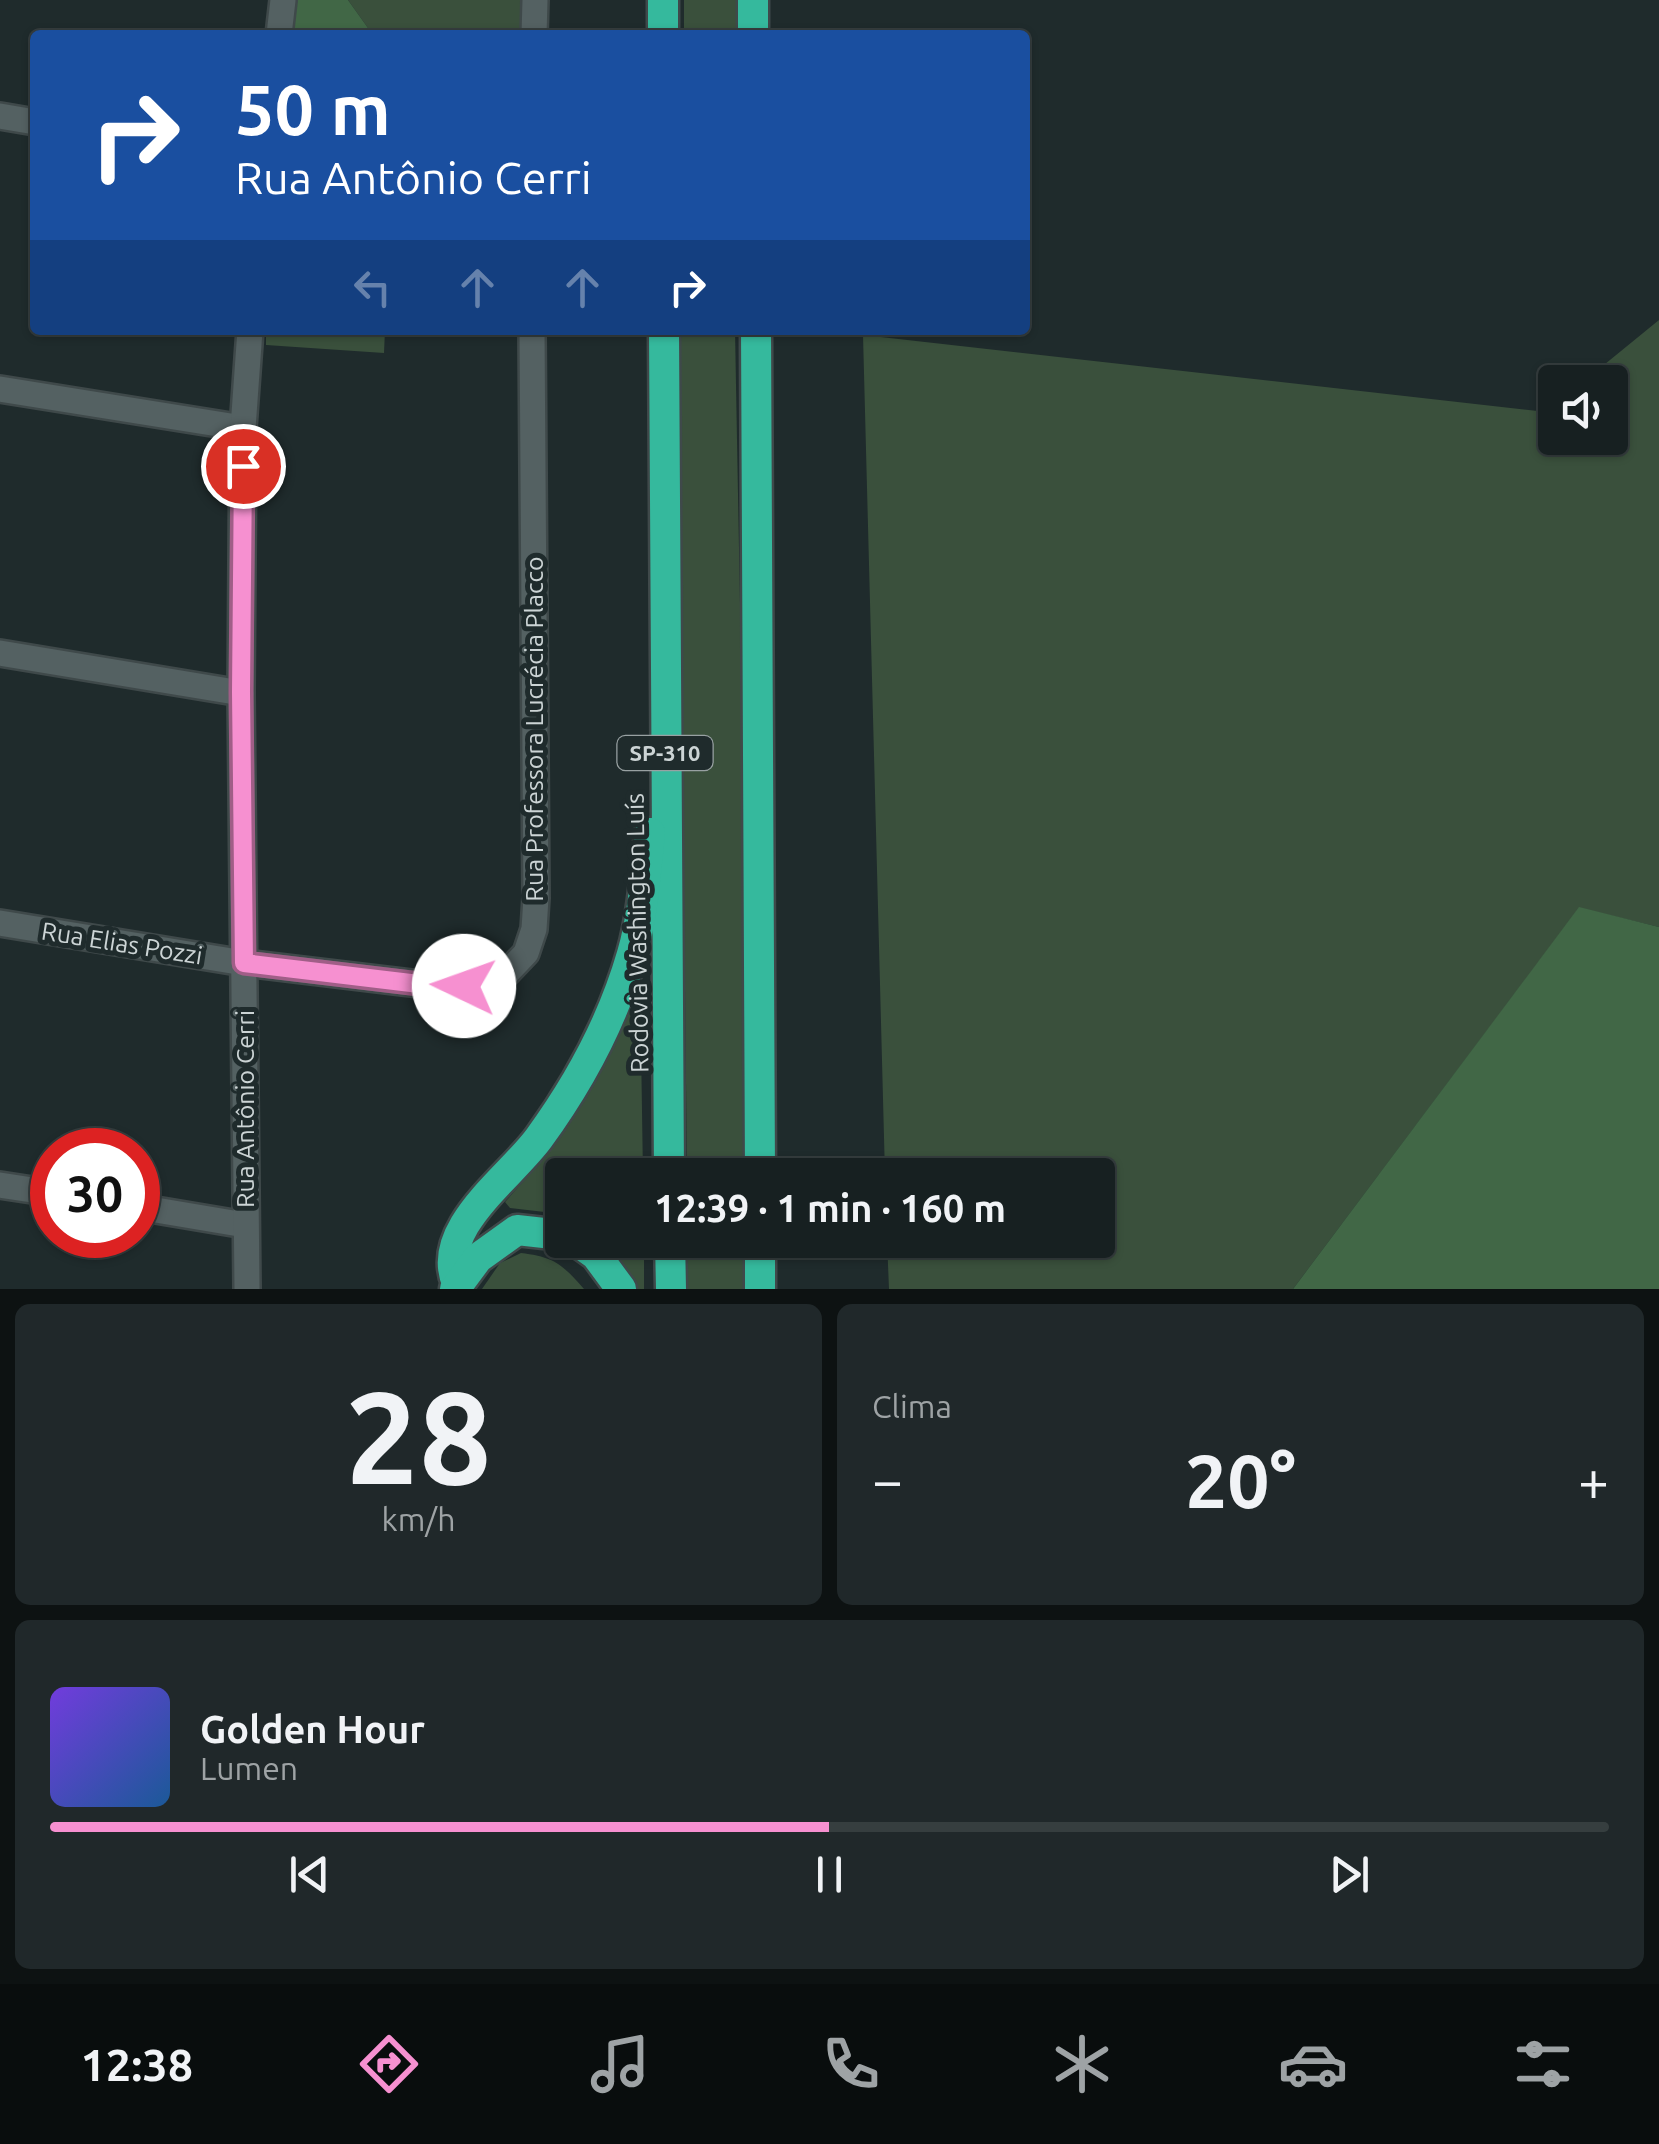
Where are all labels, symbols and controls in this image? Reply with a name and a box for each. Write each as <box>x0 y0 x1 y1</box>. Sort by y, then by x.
icon: right <box>70 70 200 200</box>
text: 50 m <box>235 70 391 148</box>
text: Rua Antônio Cerri <box>235 152 592 203</box>
icon: left <box>345 260 400 315</box>
icon: ahead <box>450 260 505 315</box>
icon: ahead <box>555 260 610 315</box>
icon: right <box>660 260 715 315</box>
map controls <box>1538 365 1628 455</box>
button: sound <box>1538 365 1628 455</box>
pin <box>201 424 286 509</box>
icon: arrive <box>216 439 271 494</box>
street label: Rua Professora Lucrécia Placco <box>520 556 548 902</box>
road number: SP-310 <box>618 736 712 770</box>
street label: Rodovia Washington Luís <box>621 793 653 1073</box>
street label: Rua Elias Pozzi <box>39 916 205 970</box>
position arrow <box>412 934 516 1038</box>
street label: Rua Antônio Cerri <box>231 1010 259 1208</box>
speed limit sign: 30 <box>30 1128 160 1258</box>
text: 12:39 · 1 min · 160 m <box>654 1187 1006 1229</box>
text: 28 <box>345 1363 492 1509</box>
text: Clima <box>872 1388 952 1424</box>
text: 20° <box>1185 1438 1296 1522</box>
text: − <box>872 1449 903 1510</box>
text: + <box>1578 1449 1609 1510</box>
text: km/h <box>382 1501 455 1537</box>
text: Golden Hour <box>200 1708 425 1750</box>
text: Lumen <box>200 1750 298 1786</box>
icon: previous <box>282 1847 337 1902</box>
icon: pause <box>802 1847 857 1902</box>
icon: next <box>1322 1847 1377 1902</box>
icon: directions <box>354 2029 424 2099</box>
icon: music <box>585 2029 655 2099</box>
icon: phone <box>816 2029 886 2099</box>
icon: climate <box>1047 2029 1117 2099</box>
icon: car <box>1278 2029 1348 2099</box>
icon: filters <box>1508 2029 1578 2099</box>
text: 12:38 <box>80 2039 193 2090</box>

